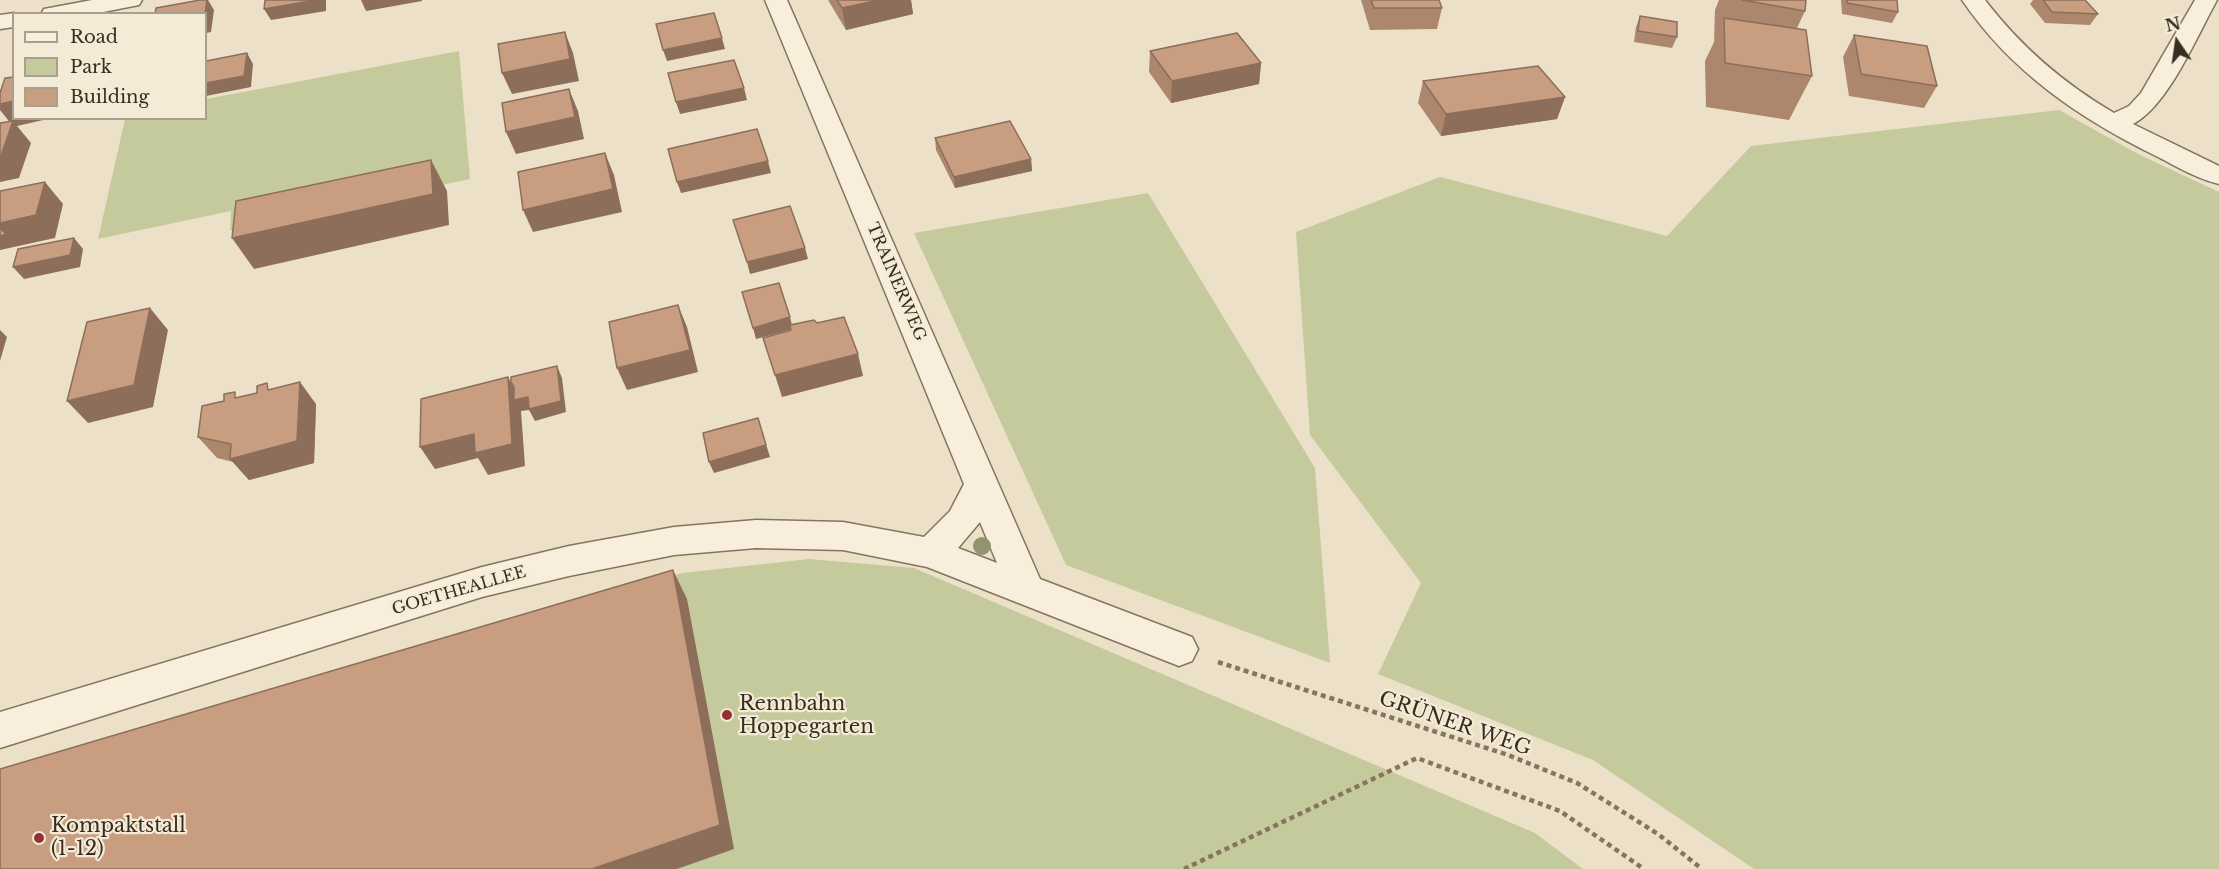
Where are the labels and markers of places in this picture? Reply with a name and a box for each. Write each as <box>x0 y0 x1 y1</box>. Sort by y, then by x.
place label: Rennbahn Hoppegarten <box>739 692 874 739</box>
marker: Rennbahn Hoppegarten <box>720 708 734 722</box>
place label: Kompaktstall (1-12) <box>51 814 186 861</box>
marker: Kompaktstall (1-12) <box>32 831 46 845</box>

